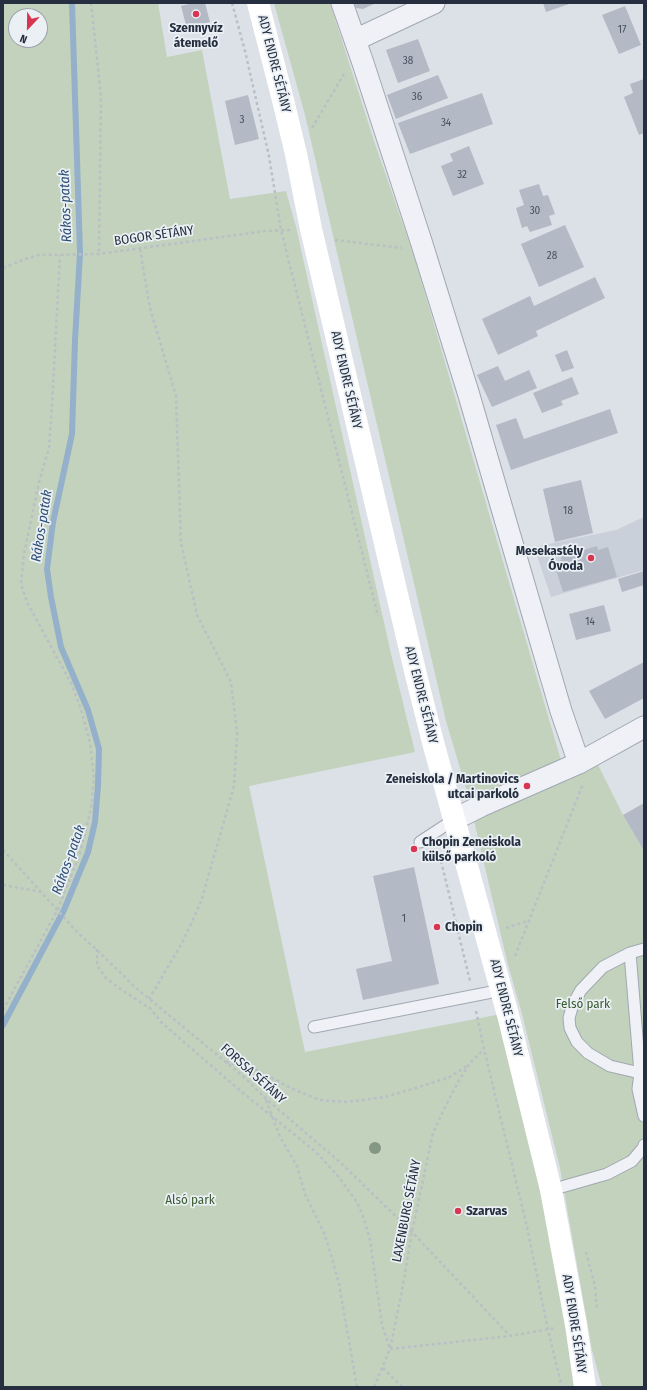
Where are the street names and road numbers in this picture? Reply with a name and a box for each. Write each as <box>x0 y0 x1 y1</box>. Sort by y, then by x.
street label: ADY ENDRE SÉTÁNY <box>254 13 294 115</box>
street label: BOGOR SÉTÁNY <box>113 223 195 249</box>
street label: ADY ENDRE SÉTÁNY <box>327 329 365 431</box>
street label: ADY ENDRE SÉTÁNY <box>401 644 441 746</box>
street label: ADY ENDRE SÉTÁNY <box>486 957 526 1059</box>
street label: FORSSA SÉTÁNY <box>217 1041 289 1107</box>
street label: LAXENBURG SÉTÁNY <box>389 1158 425 1264</box>
street label: ADY ENDRE SÉTÁNY <box>558 1273 590 1375</box>

